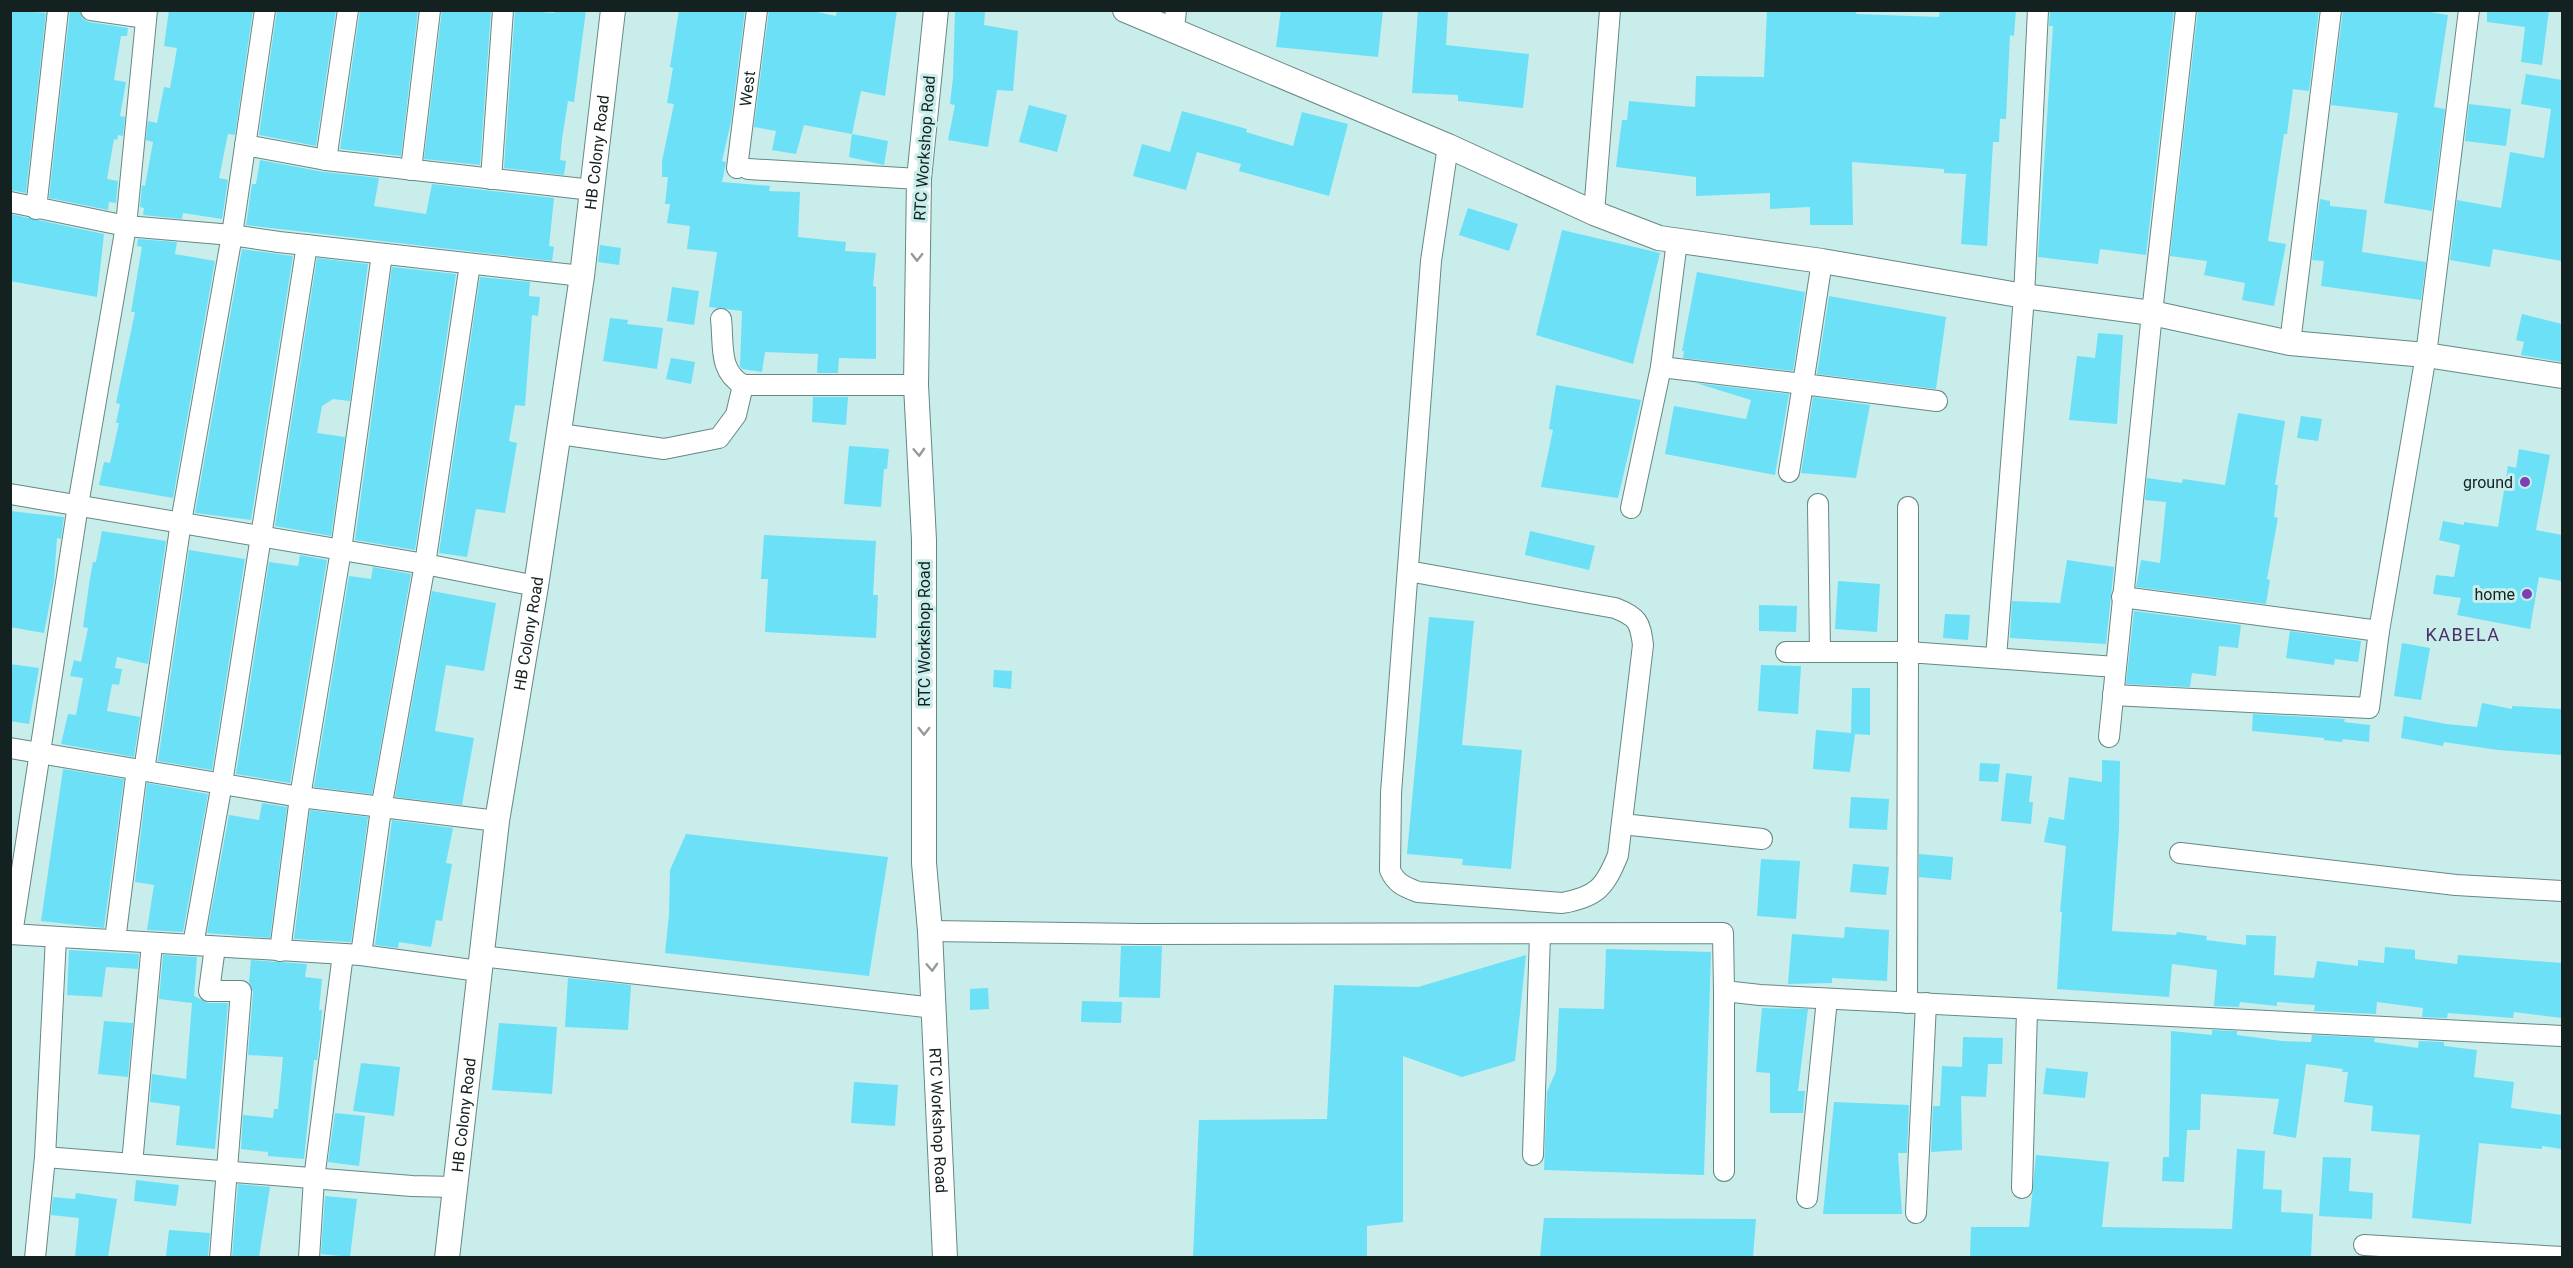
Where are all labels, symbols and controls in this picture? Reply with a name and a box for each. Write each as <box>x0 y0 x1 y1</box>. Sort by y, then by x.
street label: West <box>736 70 759 108</box>
street label: RTC Workshop Road <box>910 75 939 221</box>
street label: HB Colony Road <box>581 94 613 211</box>
one-way arrow <box>911 253 924 262</box>
one-way arrow <box>913 447 926 456</box>
place label: ground <box>2463 473 2513 492</box>
marker: ground <box>2518 475 2532 489</box>
street label: RTC Workshop Road <box>915 561 934 707</box>
street label: HB Colony Road <box>510 575 547 692</box>
place label: home <box>2475 585 2515 604</box>
marker: home <box>2520 587 2534 601</box>
district label: KABELA <box>2425 624 2501 645</box>
one-way arrow <box>918 726 930 735</box>
one-way arrow <box>925 963 938 972</box>
street label: RTC Workshop Road <box>925 1047 951 1194</box>
street label: HB Colony Road <box>448 1057 480 1173</box>

